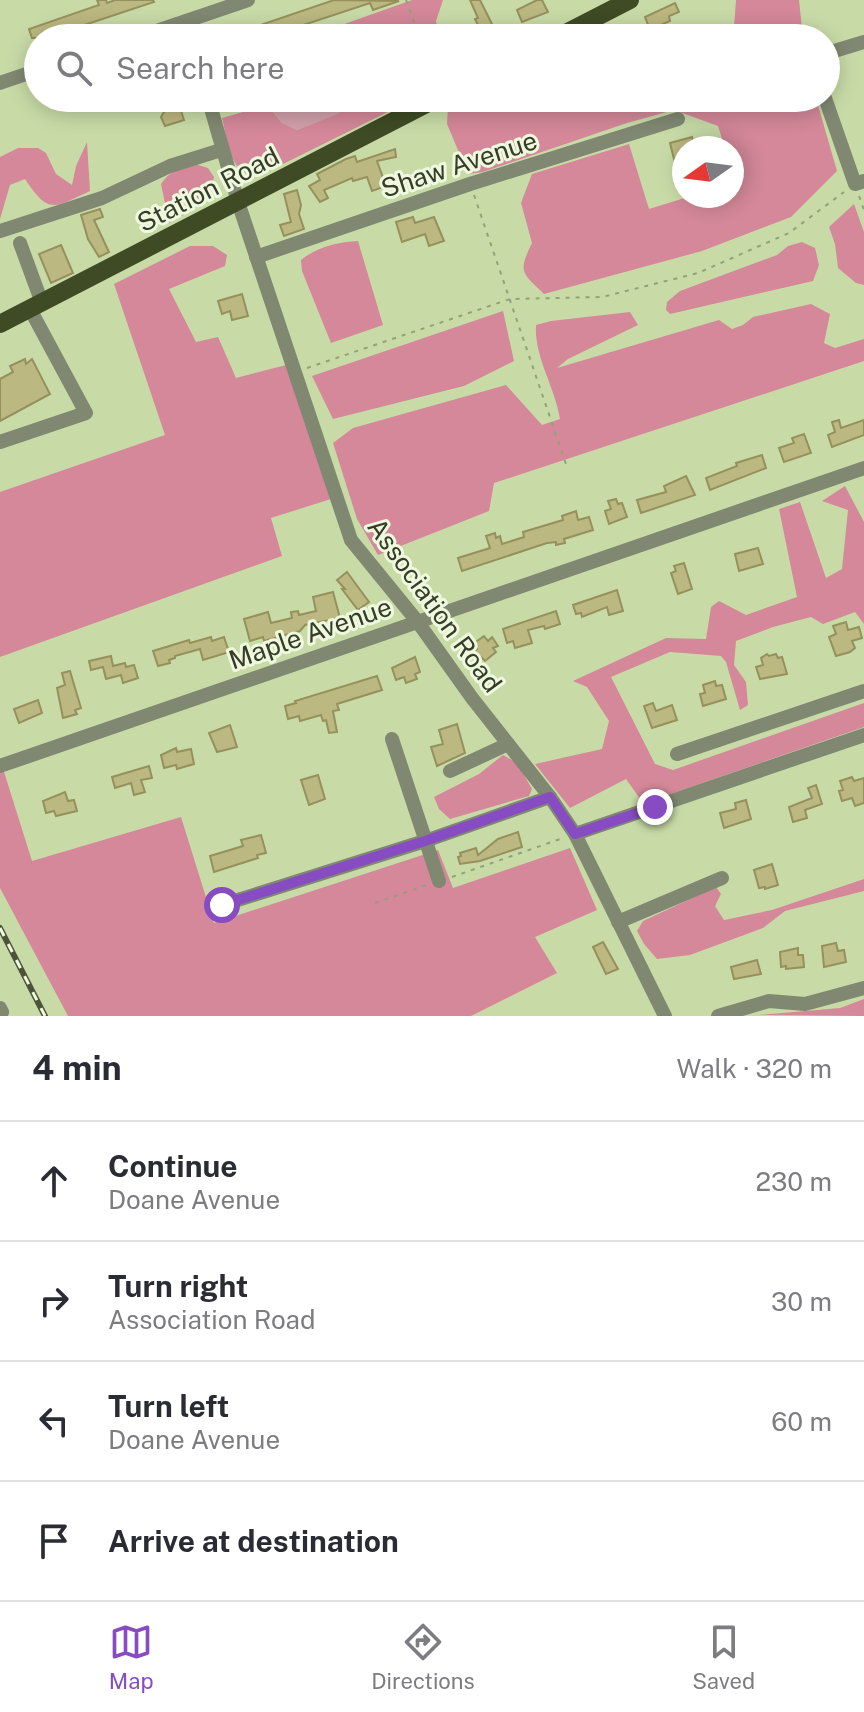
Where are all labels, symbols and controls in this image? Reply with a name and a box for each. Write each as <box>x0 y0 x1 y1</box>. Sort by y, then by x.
search box <box>24 24 840 112</box>
icon: search <box>52 46 96 90</box>
text: Search here <box>116 50 284 86</box>
street label: Shaw Avenue <box>377 124 541 204</box>
north arrow <box>672 136 744 208</box>
street label: Station Road <box>132 140 284 238</box>
street label: Association Road <box>362 512 508 698</box>
street label: Maple Avenue <box>224 591 396 675</box>
route end <box>637 789 673 825</box>
route start <box>204 887 240 923</box>
text: 4 min <box>32 1048 122 1088</box>
text: Walk · 320 m <box>677 1053 832 1084</box>
text: Continue <box>108 1148 238 1184</box>
icon: ahead <box>32 1159 76 1203</box>
text: 230 m <box>756 1166 832 1197</box>
text: Doane Avenue <box>108 1184 280 1215</box>
text: Turn right <box>108 1268 248 1304</box>
icon: right <box>32 1279 76 1323</box>
text: 30 m <box>771 1286 832 1317</box>
text: Association Road <box>108 1304 315 1335</box>
text: Turn left <box>108 1388 229 1424</box>
icon: left <box>32 1399 76 1443</box>
text: 60 m <box>771 1406 832 1437</box>
text: Doane Avenue <box>108 1424 280 1455</box>
icon: arrive <box>32 1519 76 1563</box>
text: Arrive at destination <box>108 1523 399 1559</box>
tab: Map <box>109 1620 154 1694</box>
tab: Directions <box>371 1620 475 1694</box>
tab: Saved <box>692 1620 755 1694</box>

